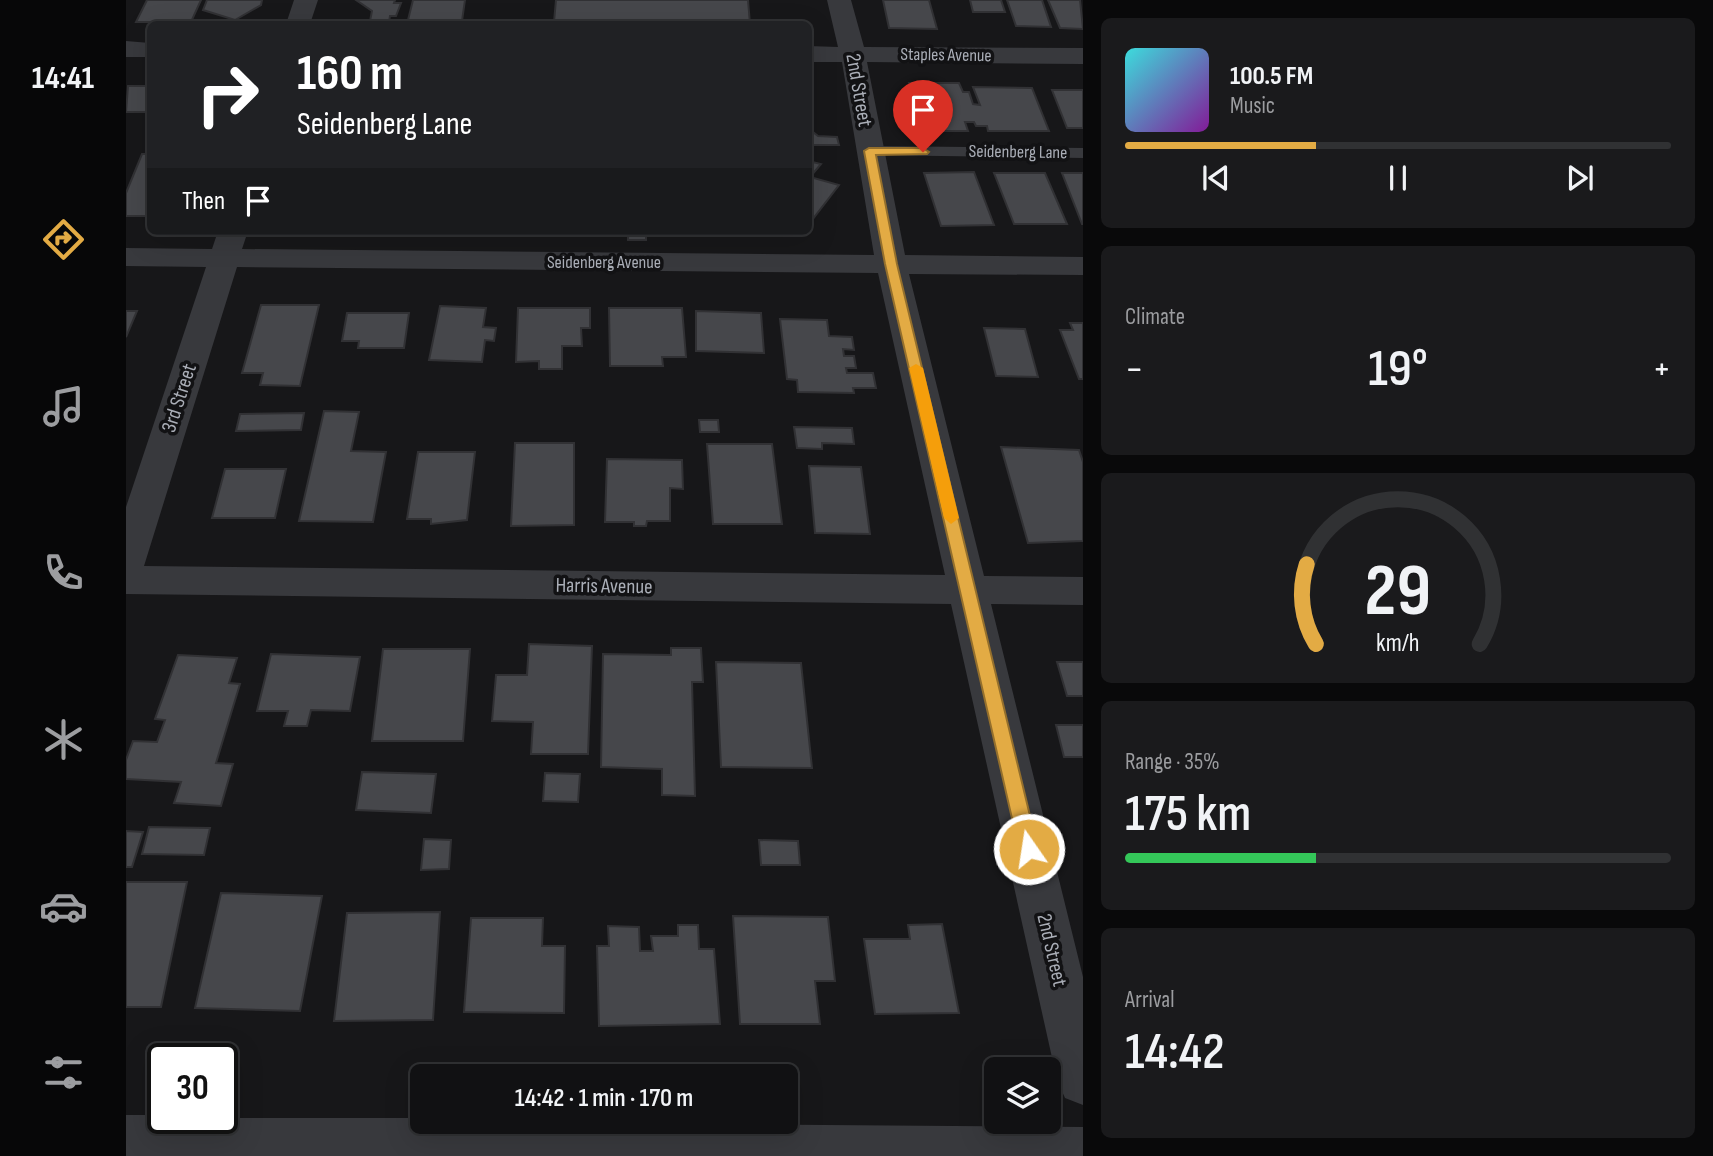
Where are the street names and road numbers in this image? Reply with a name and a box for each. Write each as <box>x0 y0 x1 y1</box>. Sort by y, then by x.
street label: Staples Avenue <box>900 44 992 66</box>
street label: 2nd Street <box>840 51 878 129</box>
street label: Seidenberg Lane <box>968 141 1068 163</box>
street label: Seidenberg Avenue <box>547 252 661 273</box>
street label: 3rd Street <box>156 360 202 436</box>
street label: Harris Avenue <box>555 573 653 599</box>
street label: 2nd Street <box>1031 911 1073 989</box>

